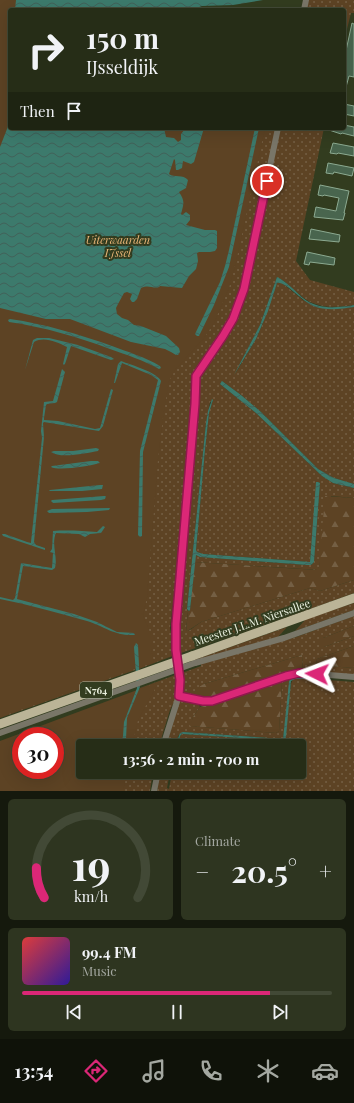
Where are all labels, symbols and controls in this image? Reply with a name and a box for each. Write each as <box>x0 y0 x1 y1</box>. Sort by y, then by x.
text: 150 m <box>86 19 159 56</box>
icon: right <box>20 24 72 76</box>
text: IJsseldijk <box>86 55 158 79</box>
icon: arrive <box>63 100 85 122</box>
text: Then <box>20 101 55 121</box>
pin <box>250 164 284 198</box>
icon: arrive <box>256 170 278 192</box>
park label: Uiterwaarden IJssel <box>86 232 150 260</box>
street label: Meester J.L.M. Niersallee <box>192 595 312 649</box>
position arrow <box>296 653 338 695</box>
road number: N764 <box>80 682 112 698</box>
speed limit sign: 30 <box>12 727 64 779</box>
text: 13:56 · 2 min · 700 m <box>123 749 259 769</box>
text: Climate <box>195 832 241 849</box>
text: 19 <box>71 835 110 890</box>
text: 20.5° <box>231 851 297 891</box>
text: − <box>195 856 209 886</box>
text: + <box>319 856 332 886</box>
text: km/h <box>73 886 108 905</box>
text: 99.4 FM <box>82 942 137 962</box>
text: Music <box>82 962 117 979</box>
icon: previous <box>63 1001 85 1023</box>
icon: pause <box>166 1001 188 1023</box>
icon: next <box>269 1001 291 1023</box>
icon: directions <box>82 1057 110 1085</box>
icon: music <box>140 1057 168 1085</box>
icon: phone <box>197 1057 225 1085</box>
icon: climate <box>254 1057 282 1085</box>
icon: car <box>311 1057 339 1085</box>
text: 13:54 <box>15 1059 53 1083</box>

